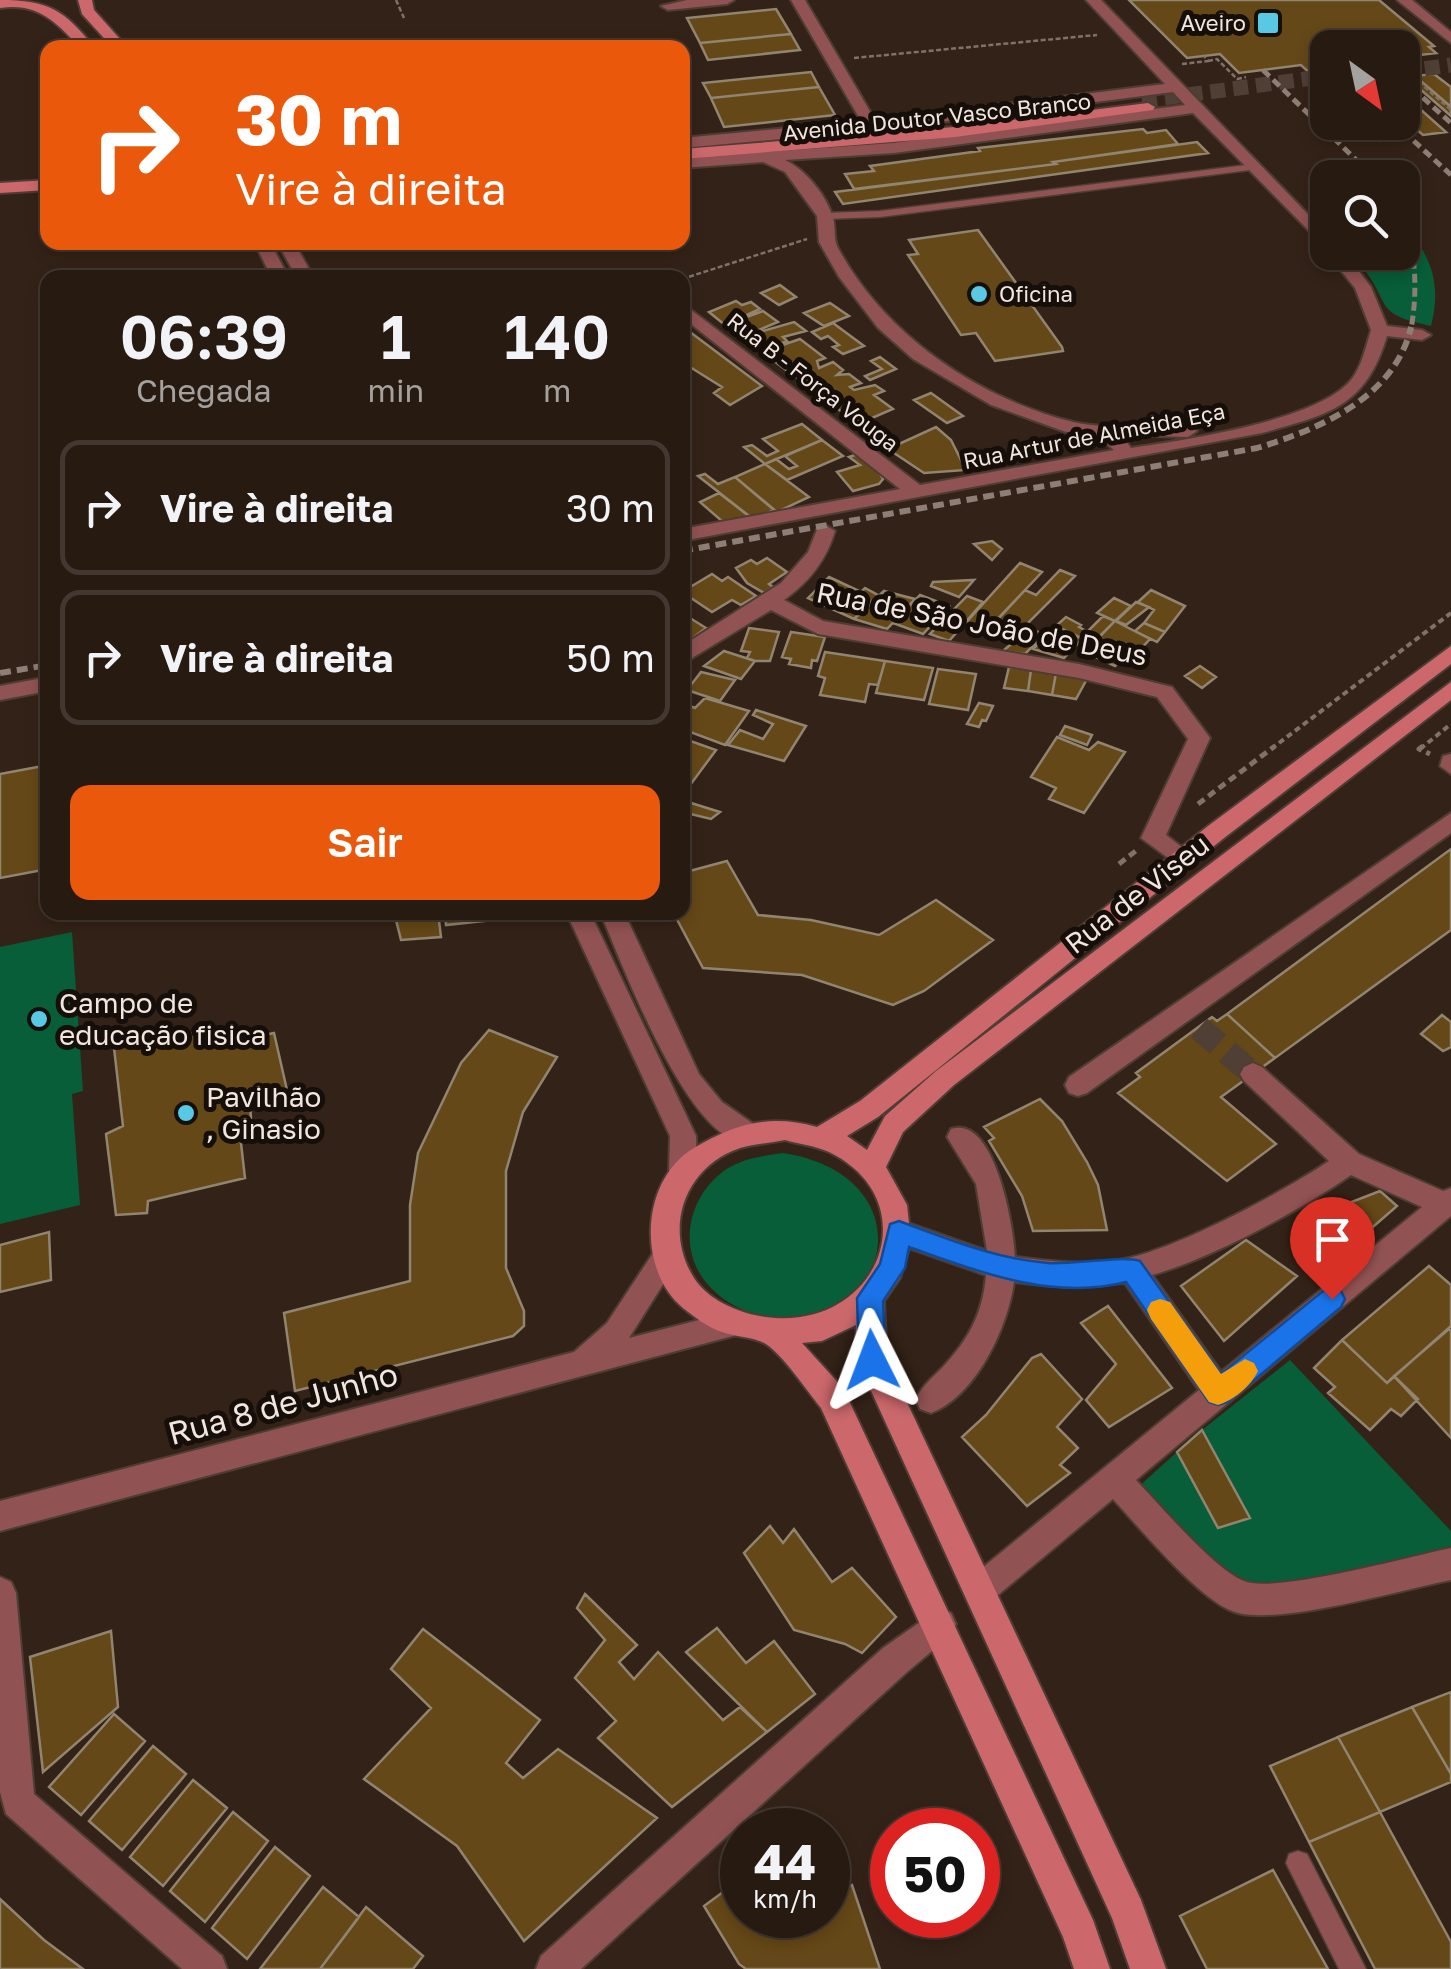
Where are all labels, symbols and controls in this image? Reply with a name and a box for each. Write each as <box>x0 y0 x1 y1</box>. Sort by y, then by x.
place label: Aveiro <box>1180 9 1246 36</box>
marker: Aveiro <box>1255 10 1281 36</box>
north arrow <box>1310 30 1420 140</box>
map controls <box>1310 30 1420 270</box>
text: 30 m <box>235 76 402 160</box>
icon: right <box>70 80 200 210</box>
street label: Avenida Doutor Vasco Branco <box>782 87 1092 146</box>
button: search <box>1310 160 1420 270</box>
text: Vire à direita <box>235 161 507 215</box>
place label: Oficina <box>999 280 1073 307</box>
marker: Oficina <box>968 283 990 305</box>
text: 06:39 <box>120 300 288 372</box>
text: 1 <box>381 300 411 372</box>
text: 140 <box>504 300 610 372</box>
street label: Rua B - Força Vouga <box>722 306 904 457</box>
text: Chegada <box>136 371 272 409</box>
text: min <box>368 371 424 409</box>
text: m <box>543 371 571 409</box>
street label: Rua Artur de Almeida Eça <box>961 397 1227 474</box>
icon: right <box>75 480 130 535</box>
text: Vire à direita <box>160 485 393 530</box>
text: 30 m <box>566 485 655 530</box>
street label: Rua de São João de Deus <box>814 575 1150 672</box>
icon: right <box>75 630 130 685</box>
text: Vire à direita <box>160 635 393 680</box>
text: 50 m <box>566 635 655 680</box>
button: Sair <box>70 785 660 900</box>
street label: Rua de Viseu <box>1058 827 1215 960</box>
place label: Campo de educação fisica <box>59 986 267 1051</box>
marker: Campo de educação fisica <box>28 1008 50 1030</box>
place label: Pavilhão , Ginasio <box>206 1080 321 1145</box>
marker: Pavilhão , Ginasio <box>175 1102 197 1124</box>
pin <box>1290 1197 1375 1300</box>
icon: arrive <box>1305 1212 1360 1267</box>
position arrow <box>820 1308 924 1412</box>
street label: Rua 8 de Junho <box>164 1354 402 1452</box>
speed limit sign: 50 <box>870 1808 1000 1938</box>
text: 44 <box>754 1831 816 1891</box>
text: km/h <box>753 1883 817 1914</box>

